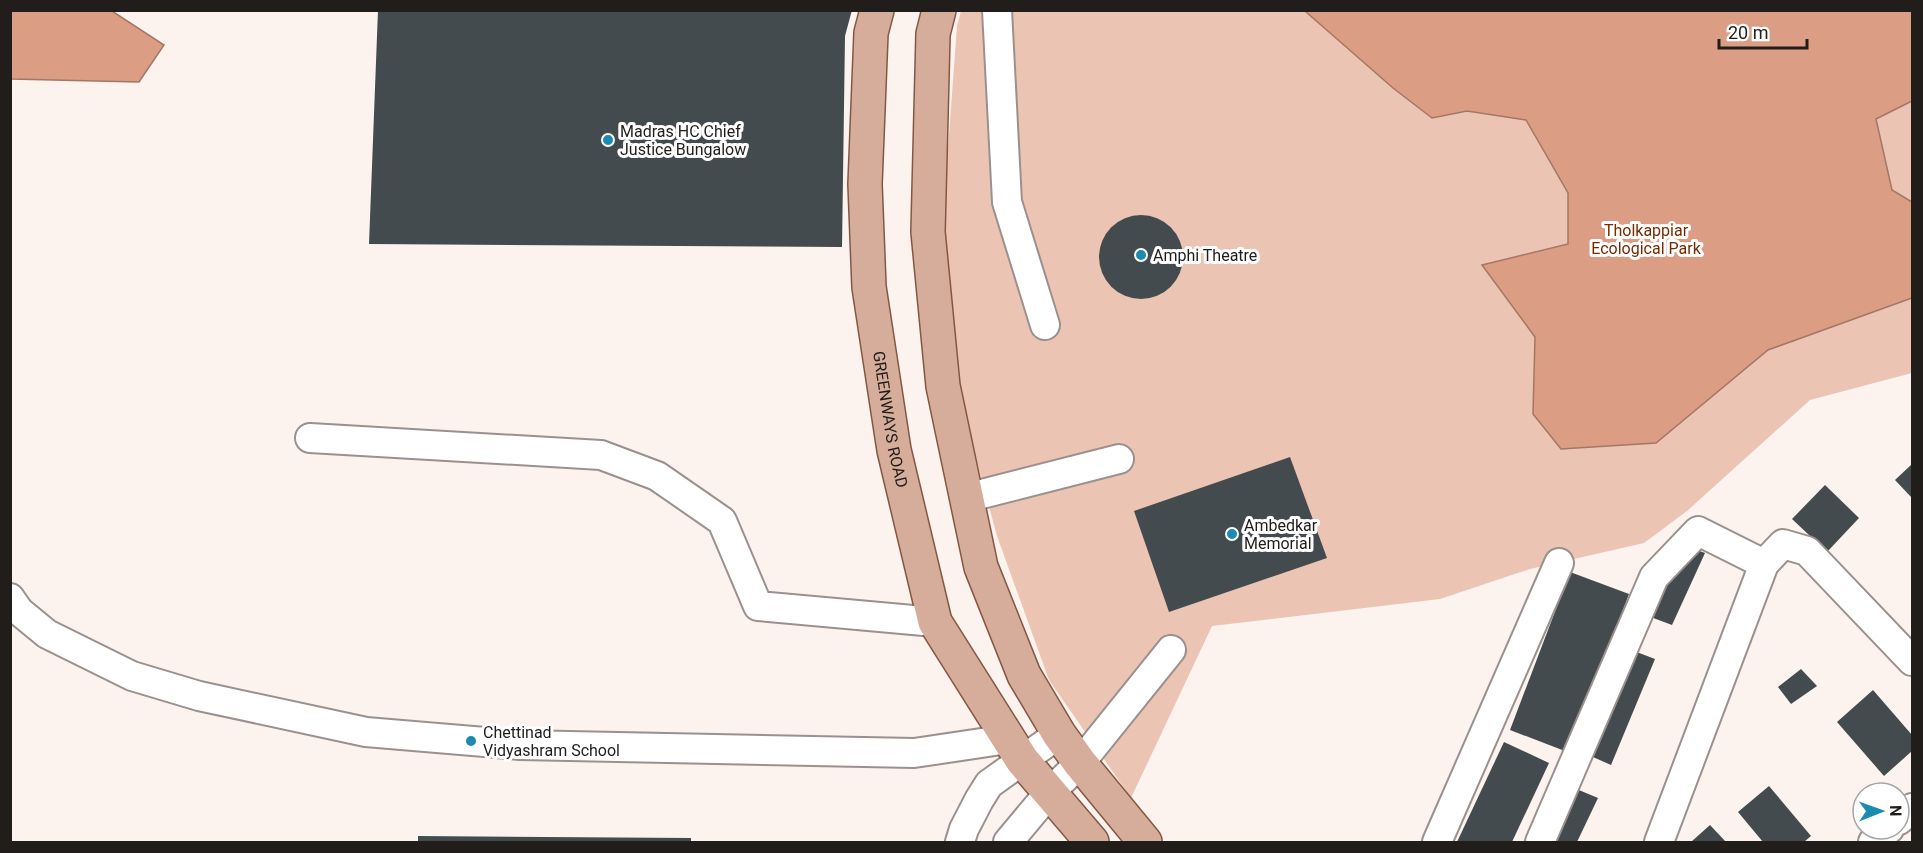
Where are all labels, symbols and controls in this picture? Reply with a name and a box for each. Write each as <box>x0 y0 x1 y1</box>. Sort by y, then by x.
scale bar <box>1719 12 1808 50</box>
text: 20 m <box>1728 22 1768 43</box>
place label: Madras HC Chief Justice Bungalow <box>620 122 746 159</box>
marker: Madras HC Chief Justice Bungalow <box>601 133 615 147</box>
park label: Tholkappiar Ecological Park <box>1591 221 1702 258</box>
place label: Amphi Theatre <box>1153 246 1257 265</box>
marker: Amphi Theatre <box>1134 248 1148 262</box>
street label: GREENWAYS ROAD <box>869 350 912 490</box>
place label: Ambedkar Memorial <box>1244 516 1318 553</box>
marker: Ambedkar Memorial <box>1225 527 1239 541</box>
place label: Chettinad Vidyashram School <box>483 723 620 760</box>
marker: Chettinad Vidyashram School <box>464 734 478 748</box>
north arrow <box>1851 781 1911 841</box>
text: N <box>1886 805 1905 817</box>

